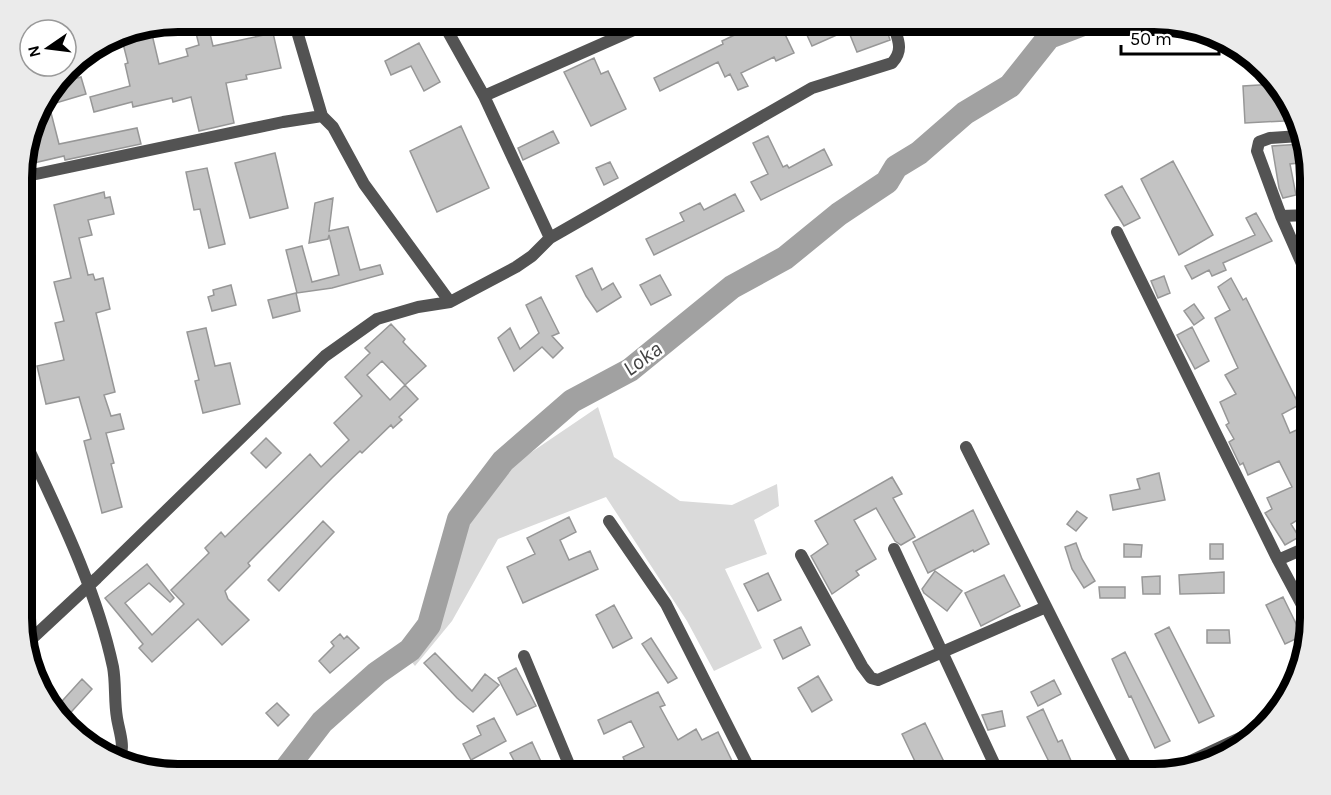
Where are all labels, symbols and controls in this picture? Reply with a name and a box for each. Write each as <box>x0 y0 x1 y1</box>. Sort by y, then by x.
north arrow <box>18 18 78 78</box>
scale bar <box>1121 18 1218 56</box>
text: 50 m <box>1130 28 1172 50</box>
text: N <box>23 44 45 59</box>
water label: Loka <box>618 336 667 382</box>

